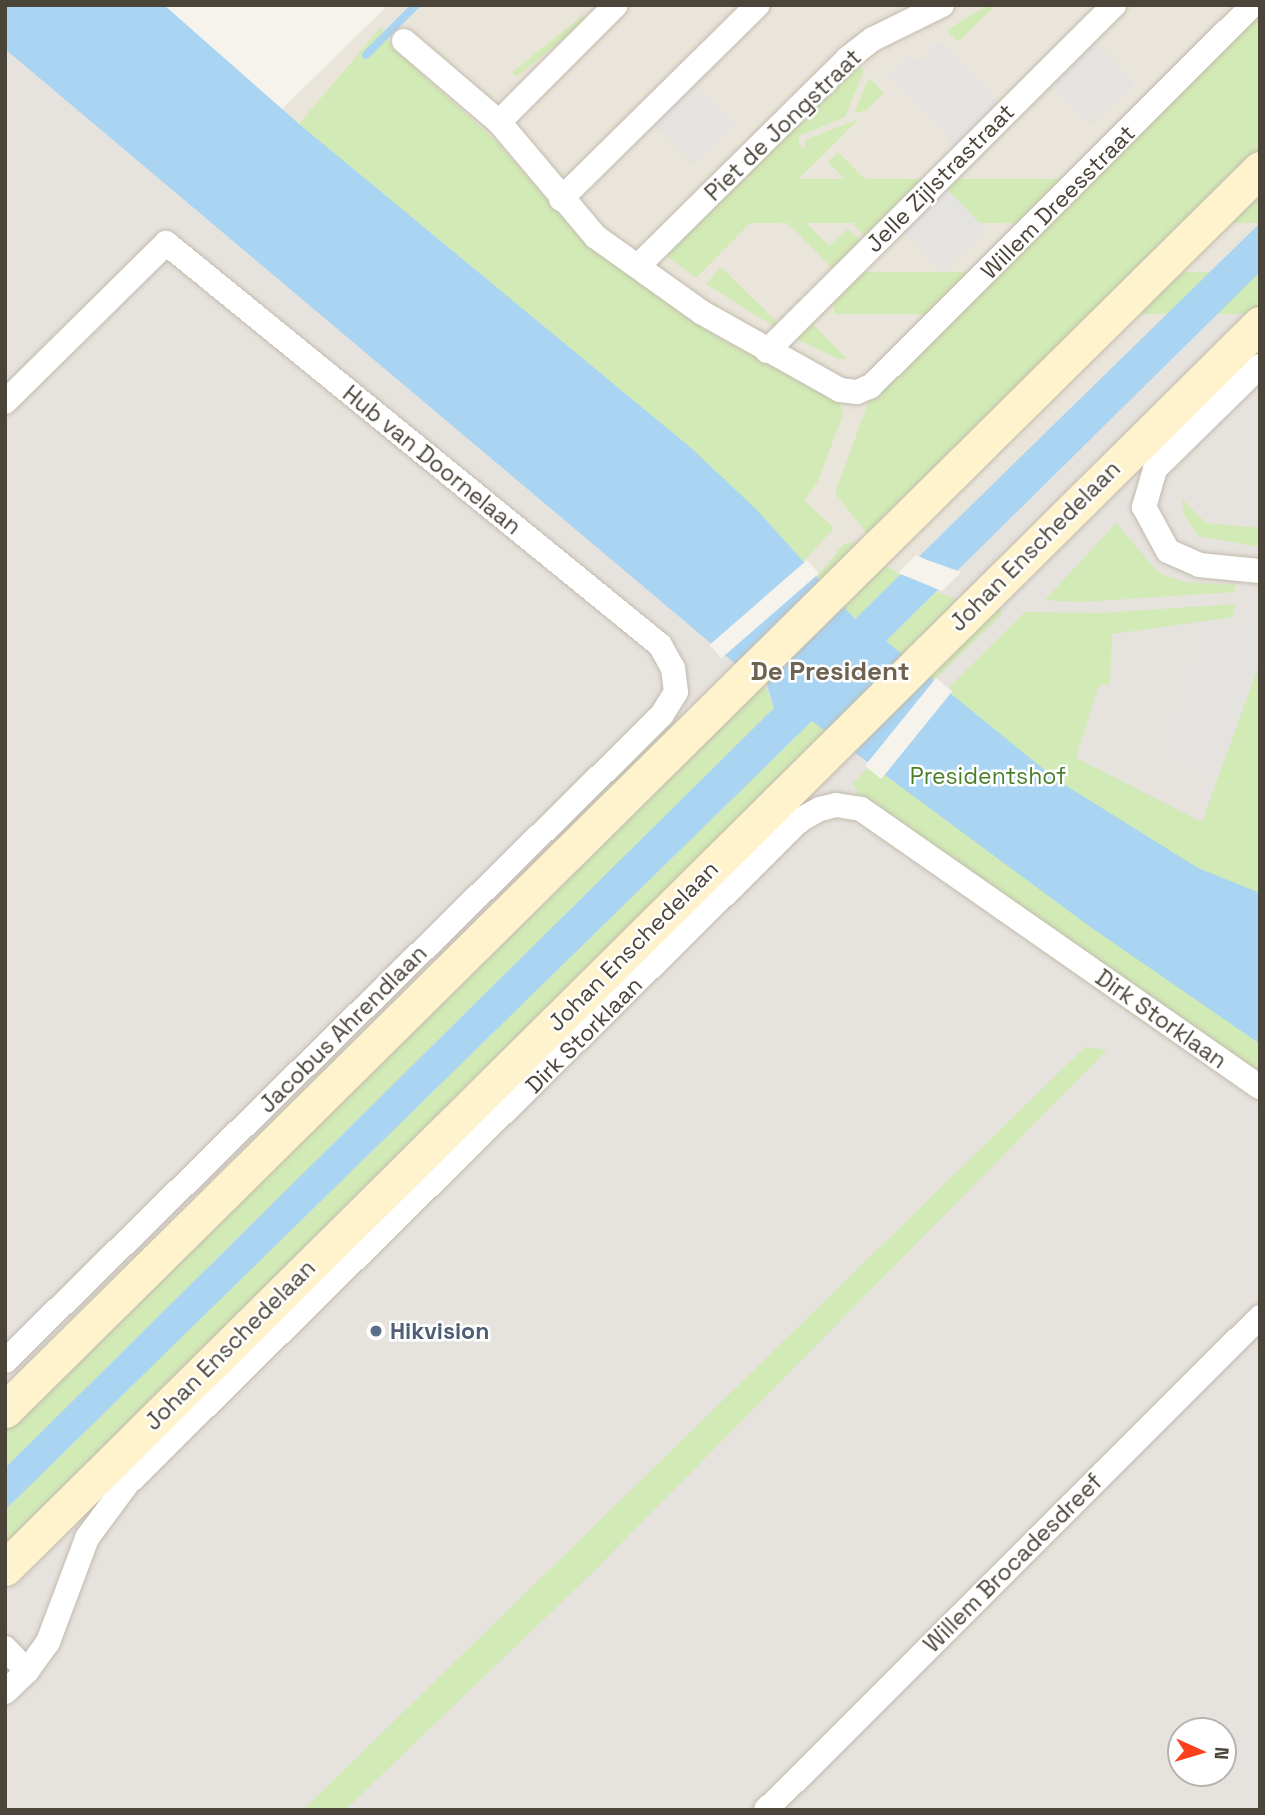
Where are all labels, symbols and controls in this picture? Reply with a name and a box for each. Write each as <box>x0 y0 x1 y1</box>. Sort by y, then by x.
street label: Piet de Jongstraat <box>699 43 867 207</box>
street label: Jelle Zijlstrastraat <box>860 98 1020 258</box>
street label: Willem Dreesstraat <box>975 119 1141 285</box>
street label: Hub van Doornelaan <box>337 380 527 540</box>
street label: Johan Enschedelaan <box>944 455 1126 637</box>
district label: De President <box>750 656 910 688</box>
park label: Presidentshof <box>910 762 1066 790</box>
street label: Johan Enschedelaan <box>542 855 724 1037</box>
street label: Jacobus Ahrendlaan <box>253 939 433 1119</box>
street label: Dirk Storklaan <box>1090 964 1232 1074</box>
street label: Dirk Storklaan <box>520 971 648 1099</box>
street label: Johan Enschedelaan <box>139 1254 321 1436</box>
place label: Hikvision <box>390 1317 489 1345</box>
marker: Hikvision <box>368 1323 384 1339</box>
street label: Willem Brocadesdreef <box>918 1468 1108 1658</box>
north arrow <box>1167 1717 1237 1787</box>
text: N <box>1209 1746 1234 1761</box>

